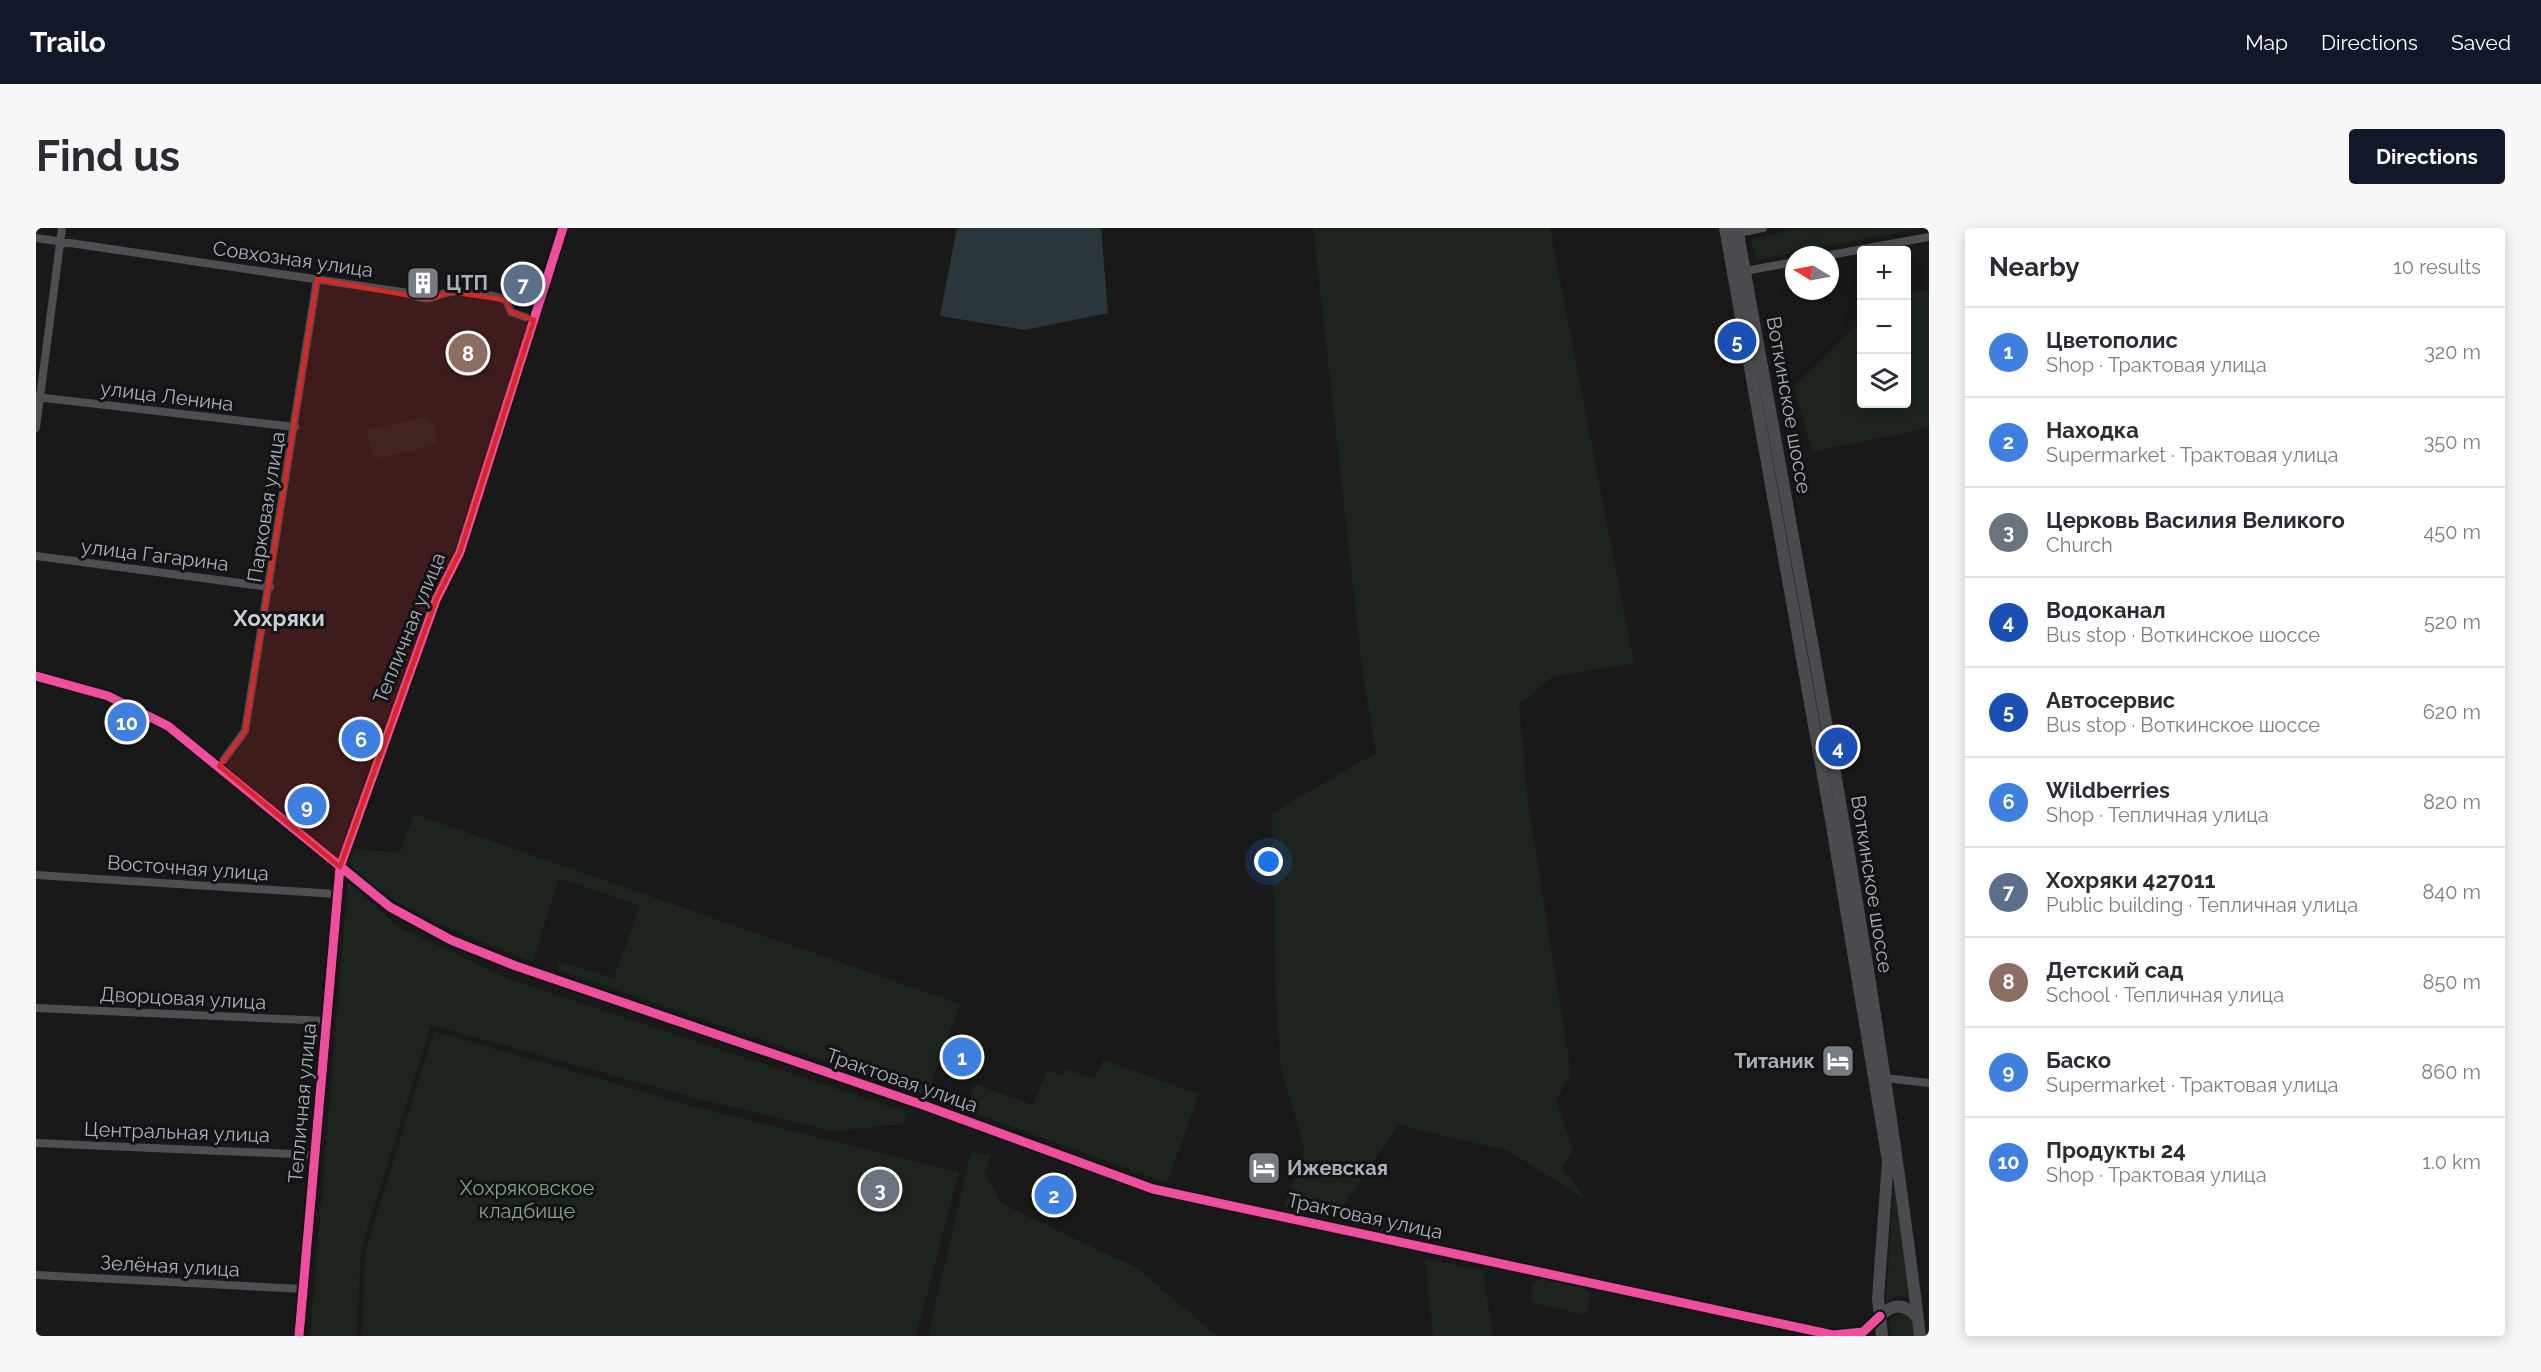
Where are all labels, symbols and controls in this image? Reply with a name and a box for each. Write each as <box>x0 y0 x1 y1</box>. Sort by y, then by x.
text: Trailo <box>30 26 106 59</box>
text: Map <box>2245 30 2288 55</box>
text: Directions <box>2321 30 2418 55</box>
text: Saved <box>2451 30 2511 55</box>
button: Directions <box>2349 129 2505 184</box>
text: Find us <box>36 132 180 181</box>
street label: Совхозная улица <box>211 236 375 282</box>
north arrow <box>1785 246 1839 300</box>
map controls <box>1857 246 1911 408</box>
button: + <box>1857 246 1911 300</box>
text: Nearby <box>1989 252 2079 282</box>
text: 10 results <box>2393 255 2481 279</box>
pin: 7 <box>504 262 542 306</box>
building icon: ЦТП <box>405 265 441 301</box>
place label: ЦТП <box>446 271 488 295</box>
button: − <box>1857 300 1911 354</box>
street label: Воткинское шоссе <box>1762 314 1816 496</box>
pin: 5 <box>1718 318 1756 364</box>
text: Цветополис <box>2046 327 2178 353</box>
pin: 8 <box>448 330 488 376</box>
text: 1 <box>2004 340 2013 364</box>
text: 320 m <box>2424 340 2481 364</box>
text: Shop · Трактовая улица <box>2046 353 2267 377</box>
button: layers <box>1857 354 1911 408</box>
street label: улица Ленина <box>99 376 235 416</box>
text: Находка <box>2046 417 2139 443</box>
street label: Парковая улица <box>242 430 290 584</box>
text: 2 <box>2003 430 2014 454</box>
text: 350 m <box>2424 430 2481 454</box>
text: Supermarket · Трактовая улица <box>2046 443 2338 467</box>
text: Церковь Василия Великого <box>2046 507 2345 533</box>
text: 3 <box>2003 520 2014 544</box>
text: 450 m <box>2423 520 2481 544</box>
text: Church <box>2046 533 2113 557</box>
street label: улица Гагарина <box>80 534 230 576</box>
street label: Тепличная улица <box>368 549 450 707</box>
text: Водоканал <box>2046 597 2166 623</box>
district label: Хохряки <box>232 605 325 631</box>
text: 4 <box>2003 610 2014 634</box>
text: 520 m <box>2424 610 2481 634</box>
text: Bus stop · Воткинское шоссе <box>2046 623 2320 647</box>
text: Автосервис <box>2046 687 2175 713</box>
pin: 10 <box>108 700 146 744</box>
text: 5 <box>2003 700 2014 724</box>
text: 620 m <box>2423 700 2481 724</box>
text: Bus stop · Воткинское шоссе <box>2046 713 2320 737</box>
pin: 6 <box>342 716 380 762</box>
pin: 4 <box>1818 724 1858 770</box>
text: Wildberries <box>2046 777 2170 803</box>
pin: 9 <box>288 784 326 828</box>
text: 6 <box>2002 790 2015 814</box>
text: 820 m <box>2423 790 2481 814</box>
street label: Воткинское шоссе <box>1846 793 1898 975</box>
text: Shop · Тепличная улица <box>2046 803 2269 827</box>
your location <box>1254 847 1283 876</box>
street label: Восточная улица <box>106 850 270 886</box>
text: Хохряки 427011 <box>2046 867 2215 893</box>
text: 7 <box>2003 880 2014 904</box>
text: 840 m <box>2423 880 2481 904</box>
text: Public building · Тепличная улица <box>2046 893 2358 917</box>
text: Детский сад <box>2046 957 2184 983</box>
text: 8 <box>2002 970 2015 994</box>
text: 850 m <box>2423 970 2481 994</box>
street label: Дворцовая улица <box>99 982 267 1014</box>
text: School · Тепличная улица <box>2046 983 2284 1007</box>
street label: Тепличная улица <box>283 1022 321 1184</box>
pin: 1 <box>942 1034 982 1080</box>
street label: Трактовая улица <box>823 1043 981 1117</box>
hotel icon: Титаник <box>1820 1043 1856 1079</box>
text: Баско <box>2046 1047 2111 1073</box>
place label: Титаник <box>1734 1049 1815 1073</box>
text: 9 <box>2003 1060 2014 1084</box>
text: 860 m <box>2421 1060 2481 1084</box>
text: Supermarket · Трактовая улица <box>2046 1073 2338 1097</box>
street label: Центральная улица <box>84 1117 270 1147</box>
text: Продукты 24 <box>2046 1137 2186 1163</box>
hotel icon: Ижевская <box>1246 1150 1282 1186</box>
text: 10 <box>1997 1150 2020 1174</box>
text: 1.0 km <box>2422 1150 2481 1174</box>
place label: Ижевская <box>1287 1156 1388 1180</box>
text: Shop · Трактовая улица <box>2046 1163 2267 1187</box>
pin: 3 <box>860 1166 900 1212</box>
pin: 2 <box>1034 1172 1074 1218</box>
park label: Хохряковское кладбище <box>460 1176 594 1223</box>
street label: Трактовая улица <box>1285 1188 1445 1244</box>
street label: Зелёная улица <box>100 1250 240 1282</box>

